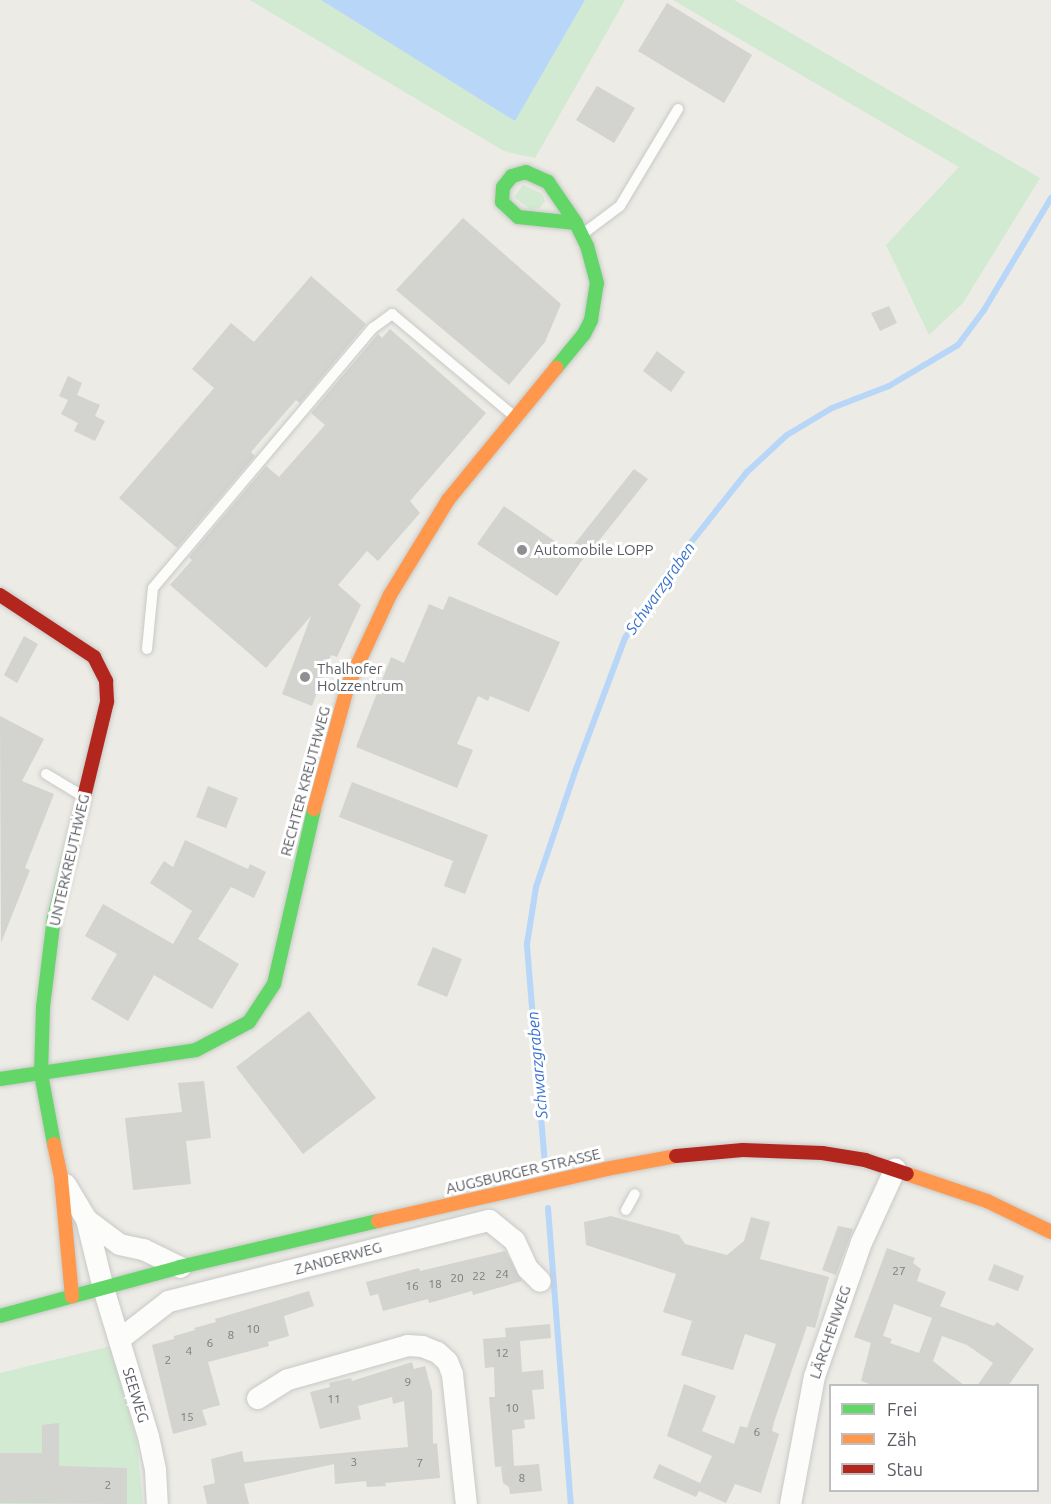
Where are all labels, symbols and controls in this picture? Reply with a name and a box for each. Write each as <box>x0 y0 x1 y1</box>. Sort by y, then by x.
water label: Schwarzgraben <box>621 538 699 638</box>
place label: Automobile LOPP <box>534 541 653 559</box>
marker: Automobile LOPP <box>515 543 529 557</box>
place label: Thalhofer Holzzentrum <box>317 659 404 694</box>
marker: Thalhofer Holzzentrum <box>298 670 312 684</box>
street label: RECHTER KREUTHWEG <box>276 704 334 858</box>
street label: UNTERKREUTHWEG <box>45 792 93 928</box>
water label: Schwarzgraben <box>523 1011 551 1119</box>
street label: AUGSBURGER STRASSE <box>444 1144 602 1198</box>
street label: ZANDERWEG <box>292 1238 384 1278</box>
house number: 27 <box>892 1264 906 1278</box>
house number: 24 <box>495 1267 509 1281</box>
house number: 22 <box>472 1269 486 1283</box>
house number: 20 <box>450 1271 464 1285</box>
house number: 18 <box>428 1277 442 1291</box>
house number: 16 <box>405 1279 419 1293</box>
street label: LÄRCHENWEG <box>806 1283 854 1381</box>
house number: 10 <box>246 1322 260 1336</box>
house number: 8 <box>228 1328 234 1342</box>
house number: 6 <box>207 1336 213 1350</box>
house number: 4 <box>186 1344 192 1358</box>
house number: 12 <box>495 1346 509 1360</box>
house number: 2 <box>165 1353 171 1367</box>
street label: SEEWEG <box>119 1365 153 1425</box>
house number: 9 <box>405 1375 411 1389</box>
legend <box>829 1384 1039 1492</box>
house number: 11 <box>327 1392 341 1406</box>
text: Frei <box>887 1399 917 1419</box>
house number: 10 <box>505 1401 519 1415</box>
house number: 15 <box>180 1410 194 1424</box>
house number: 6 <box>754 1425 760 1439</box>
text: Zäh <box>887 1429 917 1449</box>
house number: 3 <box>351 1455 357 1469</box>
house number: 7 <box>417 1456 423 1470</box>
text: Stau <box>887 1459 923 1479</box>
house number: 8 <box>519 1471 525 1485</box>
house number: 2 <box>105 1478 111 1492</box>

